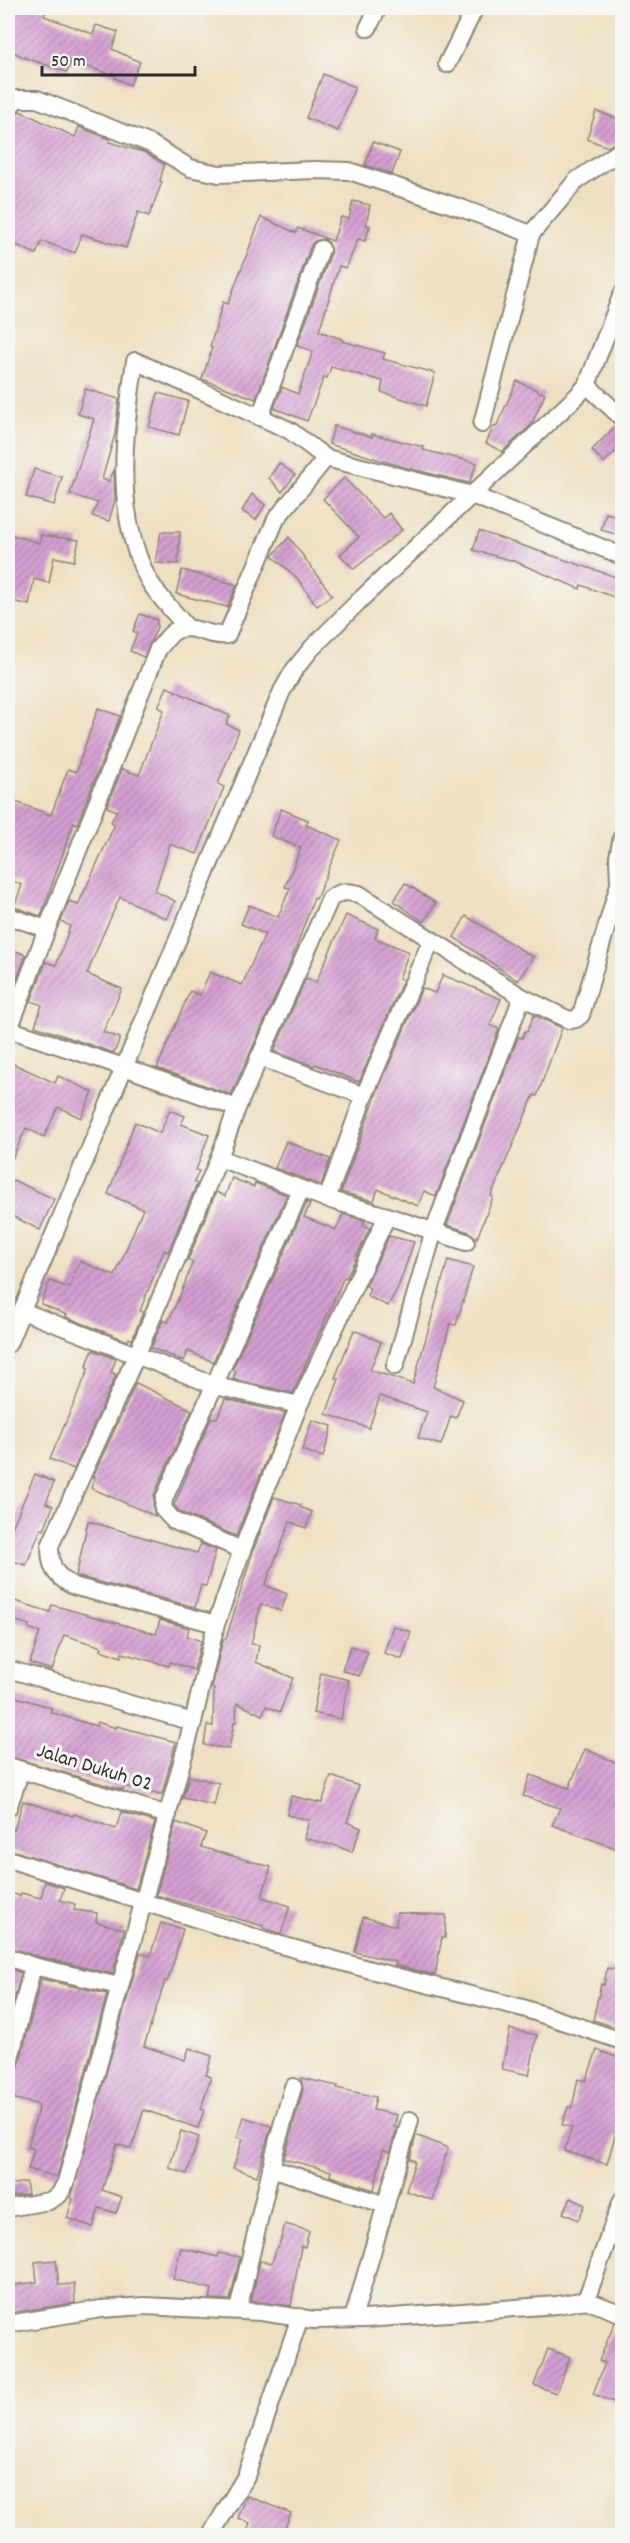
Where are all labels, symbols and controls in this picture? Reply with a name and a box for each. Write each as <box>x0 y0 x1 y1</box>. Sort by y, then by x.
scale bar <box>42 39 195 77</box>
text: 50 m <box>51 50 86 75</box>
street label: Jalan Dukuh 02 <box>32 1737 156 1801</box>

